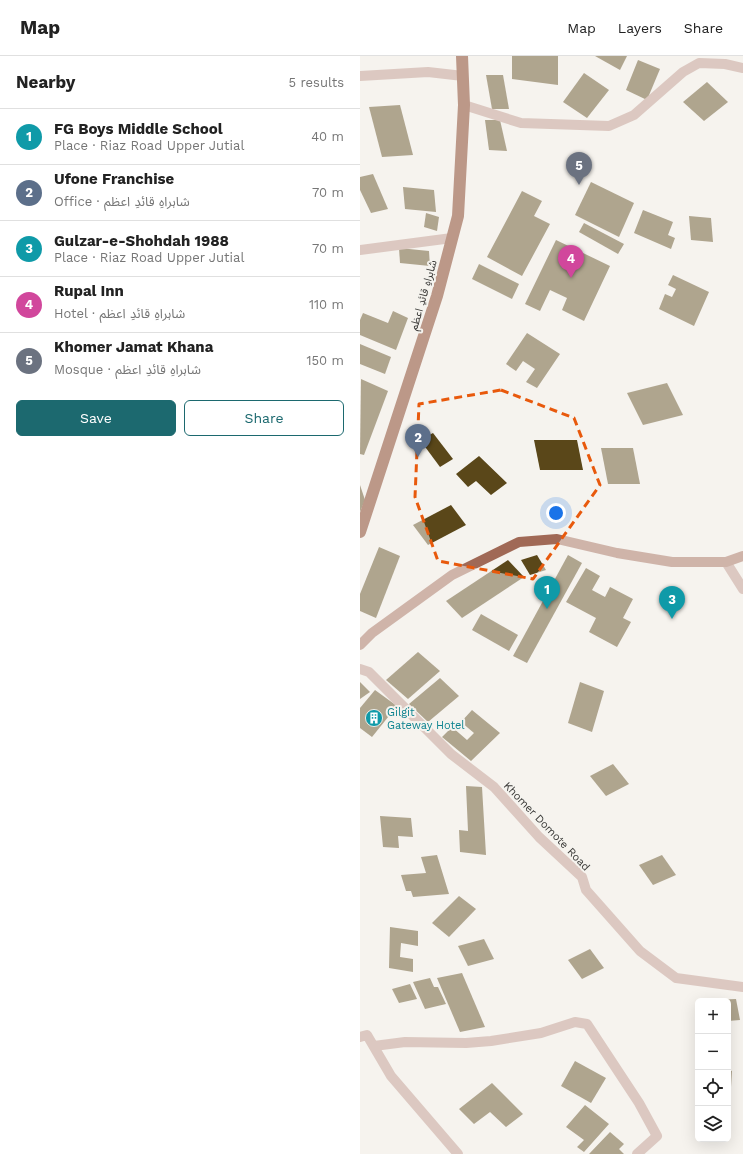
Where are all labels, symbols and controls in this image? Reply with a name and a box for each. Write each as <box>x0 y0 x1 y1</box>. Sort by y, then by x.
text: Map <box>20 16 60 39</box>
text: Map <box>567 20 596 36</box>
text: Layers <box>618 20 662 36</box>
text: Share <box>684 20 723 36</box>
text: Nearby <box>16 72 75 92</box>
text: 5 results <box>289 75 344 90</box>
text: FG Boys Middle School <box>54 120 223 138</box>
text: 1 <box>26 129 32 144</box>
text: 40 m <box>311 129 344 144</box>
text: Place · Riaz Road Upper Jutial <box>54 138 244 153</box>
pin: 5 <box>566 152 592 185</box>
text: Ufone Franchise <box>54 170 174 188</box>
text: 2 <box>25 185 33 200</box>
text: 70 m <box>312 185 344 200</box>
text: Office · شاہراہِ قائدِ اعظم <box>54 194 190 209</box>
text: Gulzar-e-Shohdah 1988 <box>54 232 229 250</box>
text: 3 <box>25 241 33 256</box>
text: 70 m <box>312 241 344 256</box>
pin: 4 <box>558 245 584 278</box>
text: Place · Riaz Road Upper Jutial <box>54 250 244 265</box>
street label: شاہراہِ قائدِ اعظم <box>407 258 442 332</box>
text: Rupal Inn <box>54 282 124 300</box>
text: 4 <box>25 297 33 312</box>
text: 110 m <box>309 297 344 312</box>
text: Hotel · شاہراہِ قائدِ اعظم <box>54 306 185 321</box>
text: Khomer Jamat Khana <box>54 338 213 356</box>
text: 5 <box>25 353 33 368</box>
text: 150 m <box>306 353 344 368</box>
text: Mosque · شاہراہِ قائدِ اعظم <box>54 362 201 377</box>
button: Save <box>16 400 176 436</box>
button: Share <box>184 400 344 436</box>
pin: 2 <box>405 424 431 457</box>
your location <box>546 503 566 523</box>
pin: 1 <box>534 576 560 609</box>
pin: 3 <box>659 586 685 619</box>
place label: Gilgit Gateway Hotel <box>387 706 465 732</box>
building icon: Gilgit Gateway Hotel <box>364 708 384 728</box>
street label: Khomer Domote Road <box>501 779 592 873</box>
map controls <box>695 998 731 1142</box>
button: + <box>695 998 731 1034</box>
button: − <box>695 1034 731 1070</box>
button: locate <box>695 1070 731 1106</box>
button: layers <box>695 1106 731 1142</box>

